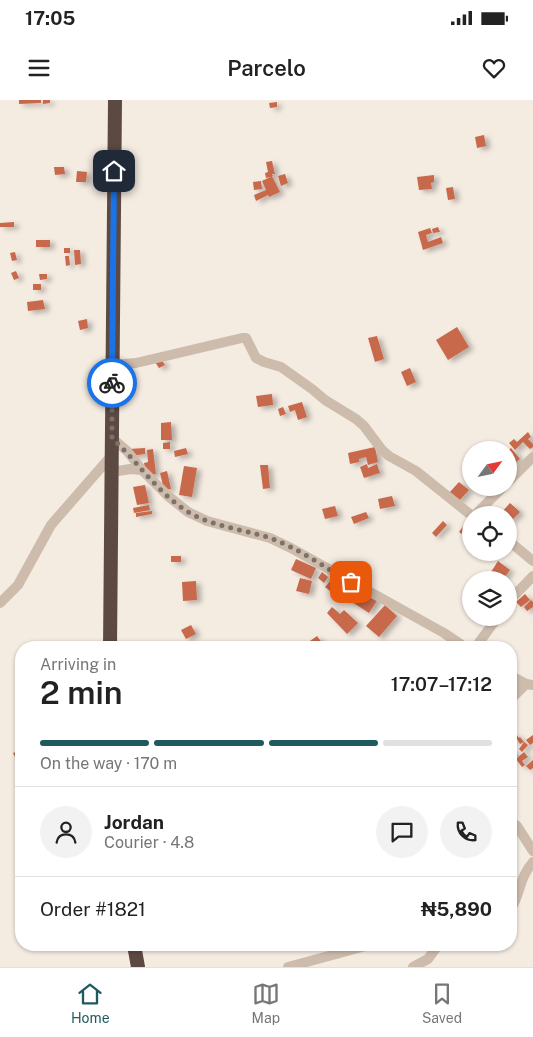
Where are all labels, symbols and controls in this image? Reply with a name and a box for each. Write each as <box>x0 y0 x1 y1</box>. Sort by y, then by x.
text: 17:05 <box>25 7 75 29</box>
icon: menu <box>25 54 53 82</box>
icon: heart <box>480 54 508 82</box>
text: Parcelo <box>227 55 306 81</box>
pin <box>93 150 135 192</box>
icon: home <box>100 157 128 185</box>
courier <box>87 358 137 408</box>
icon: bike <box>98 369 126 397</box>
north arrow <box>462 441 518 496</box>
map controls <box>462 441 517 626</box>
button: locate <box>462 506 517 561</box>
pin <box>330 561 372 603</box>
icon: bag <box>337 568 365 596</box>
button: layers <box>462 571 517 626</box>
text: Arriving in <box>40 655 116 674</box>
text: 17:07–17:12 <box>391 673 492 695</box>
text: 2 min <box>40 674 123 711</box>
text: On the way · 170 m <box>40 754 177 773</box>
button: person <box>40 806 92 858</box>
button: chat <box>376 806 428 858</box>
button: phone <box>440 806 492 858</box>
text: Jordan <box>104 811 164 833</box>
text: Courier · 4.8 <box>104 833 194 852</box>
text: Order #1821 <box>40 898 146 920</box>
text: ₦5,890 <box>421 898 492 920</box>
tab: Home <box>71 980 110 1026</box>
tab: Map <box>252 980 280 1026</box>
tab: Saved <box>422 980 462 1026</box>

